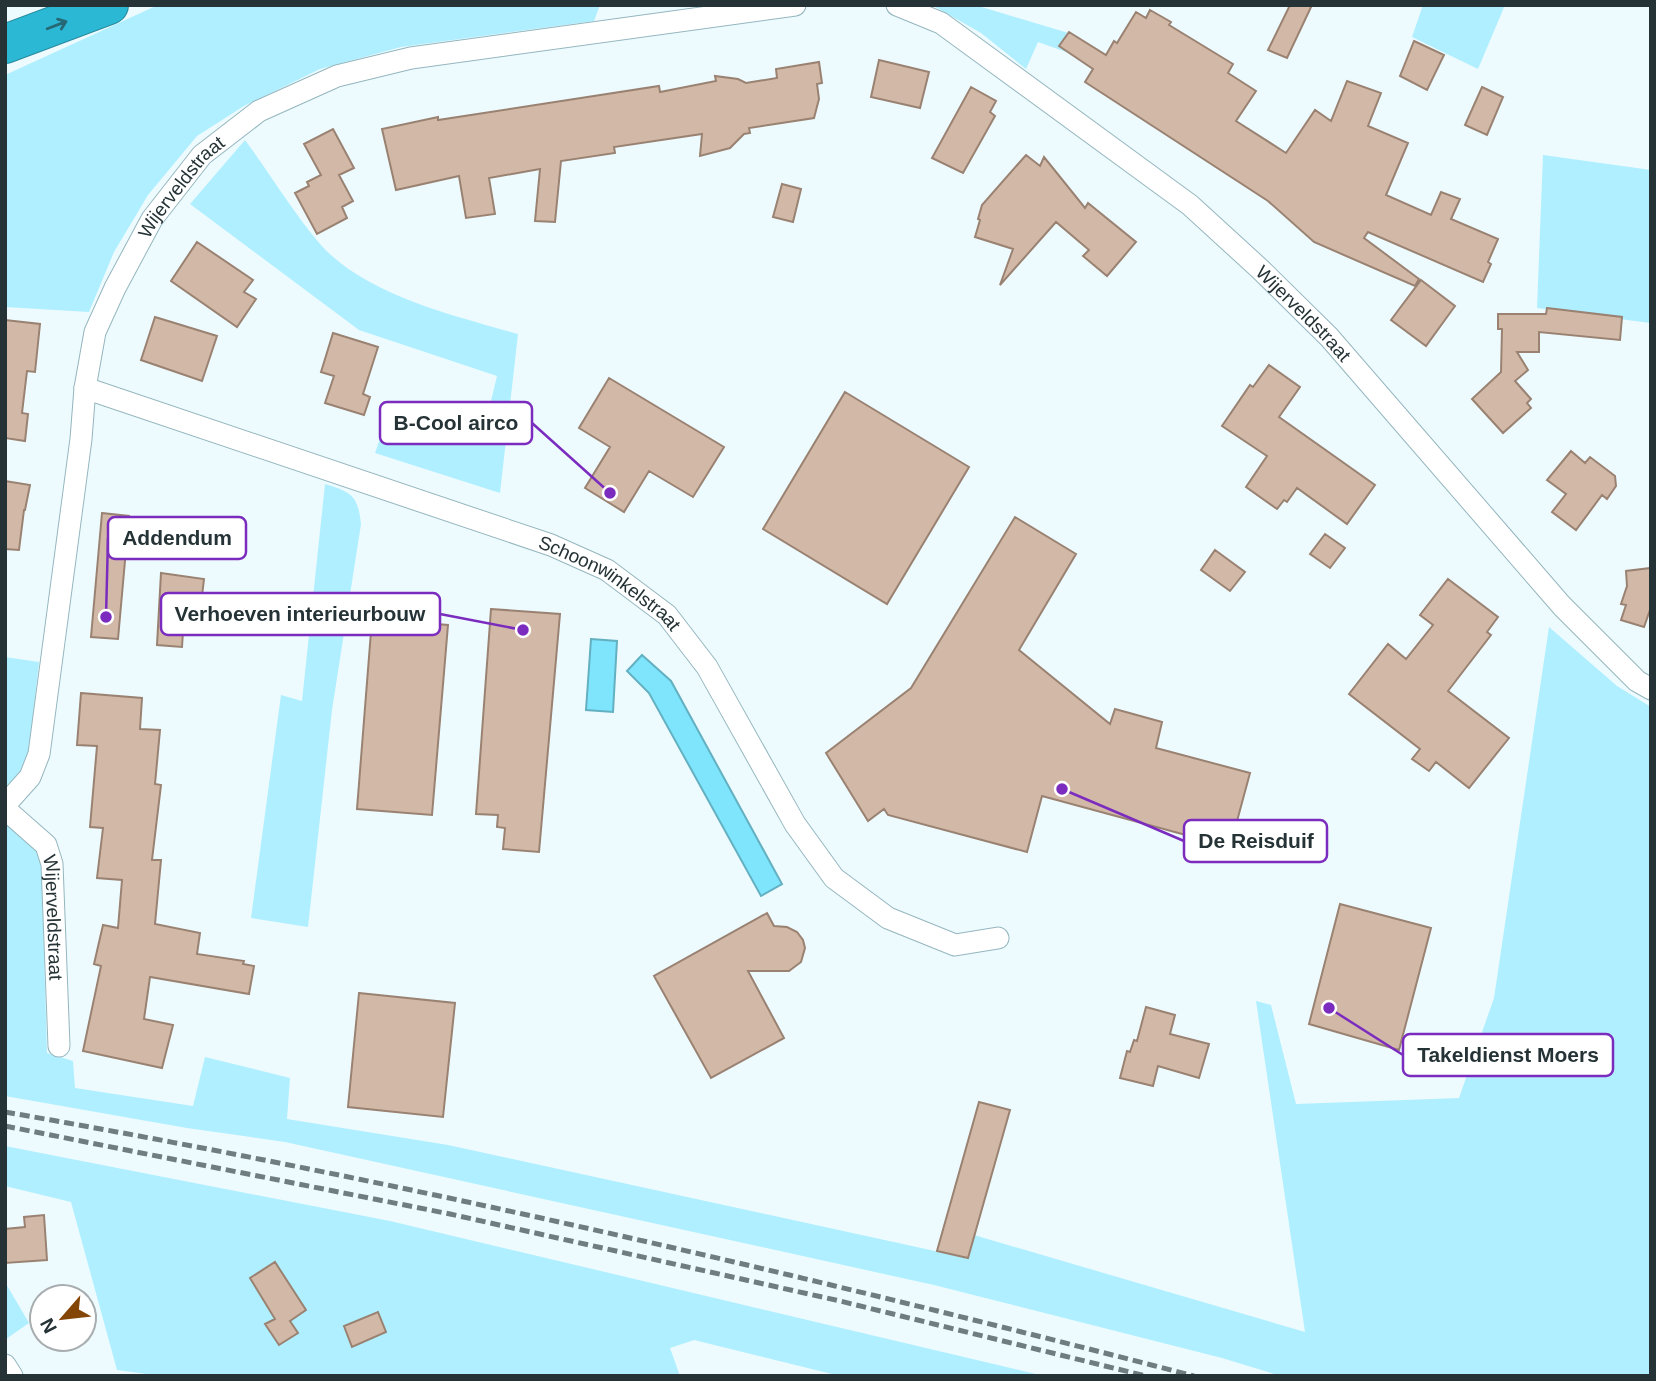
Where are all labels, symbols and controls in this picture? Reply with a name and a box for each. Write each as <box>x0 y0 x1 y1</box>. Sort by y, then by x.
one-way arrow <box>46 17 67 30</box>
street label: Wijerveldstraat <box>133 131 229 241</box>
street label: Wijerveldstraat <box>1252 261 1356 366</box>
callout: B-Cool airco <box>380 402 532 444</box>
text: B-Cool airco <box>394 411 518 434</box>
callout: Addendum <box>108 517 246 559</box>
text: Addendum <box>122 526 232 549</box>
street label: Schoonwinkelstraat <box>536 531 686 635</box>
callout: Verhoeven interieurbouw <box>161 593 440 635</box>
text: Verhoeven interieurbouw <box>175 602 426 625</box>
callout: De Reisduif <box>1184 820 1327 862</box>
text: De Reisduif <box>1198 829 1315 852</box>
street label: Wijerveldstraat <box>39 852 67 981</box>
callout: Takeldienst Moers <box>1403 1034 1613 1076</box>
text: Takeldienst Moers <box>1417 1043 1599 1066</box>
north arrow <box>28 1283 98 1353</box>
text: N <box>36 1315 61 1337</box>

